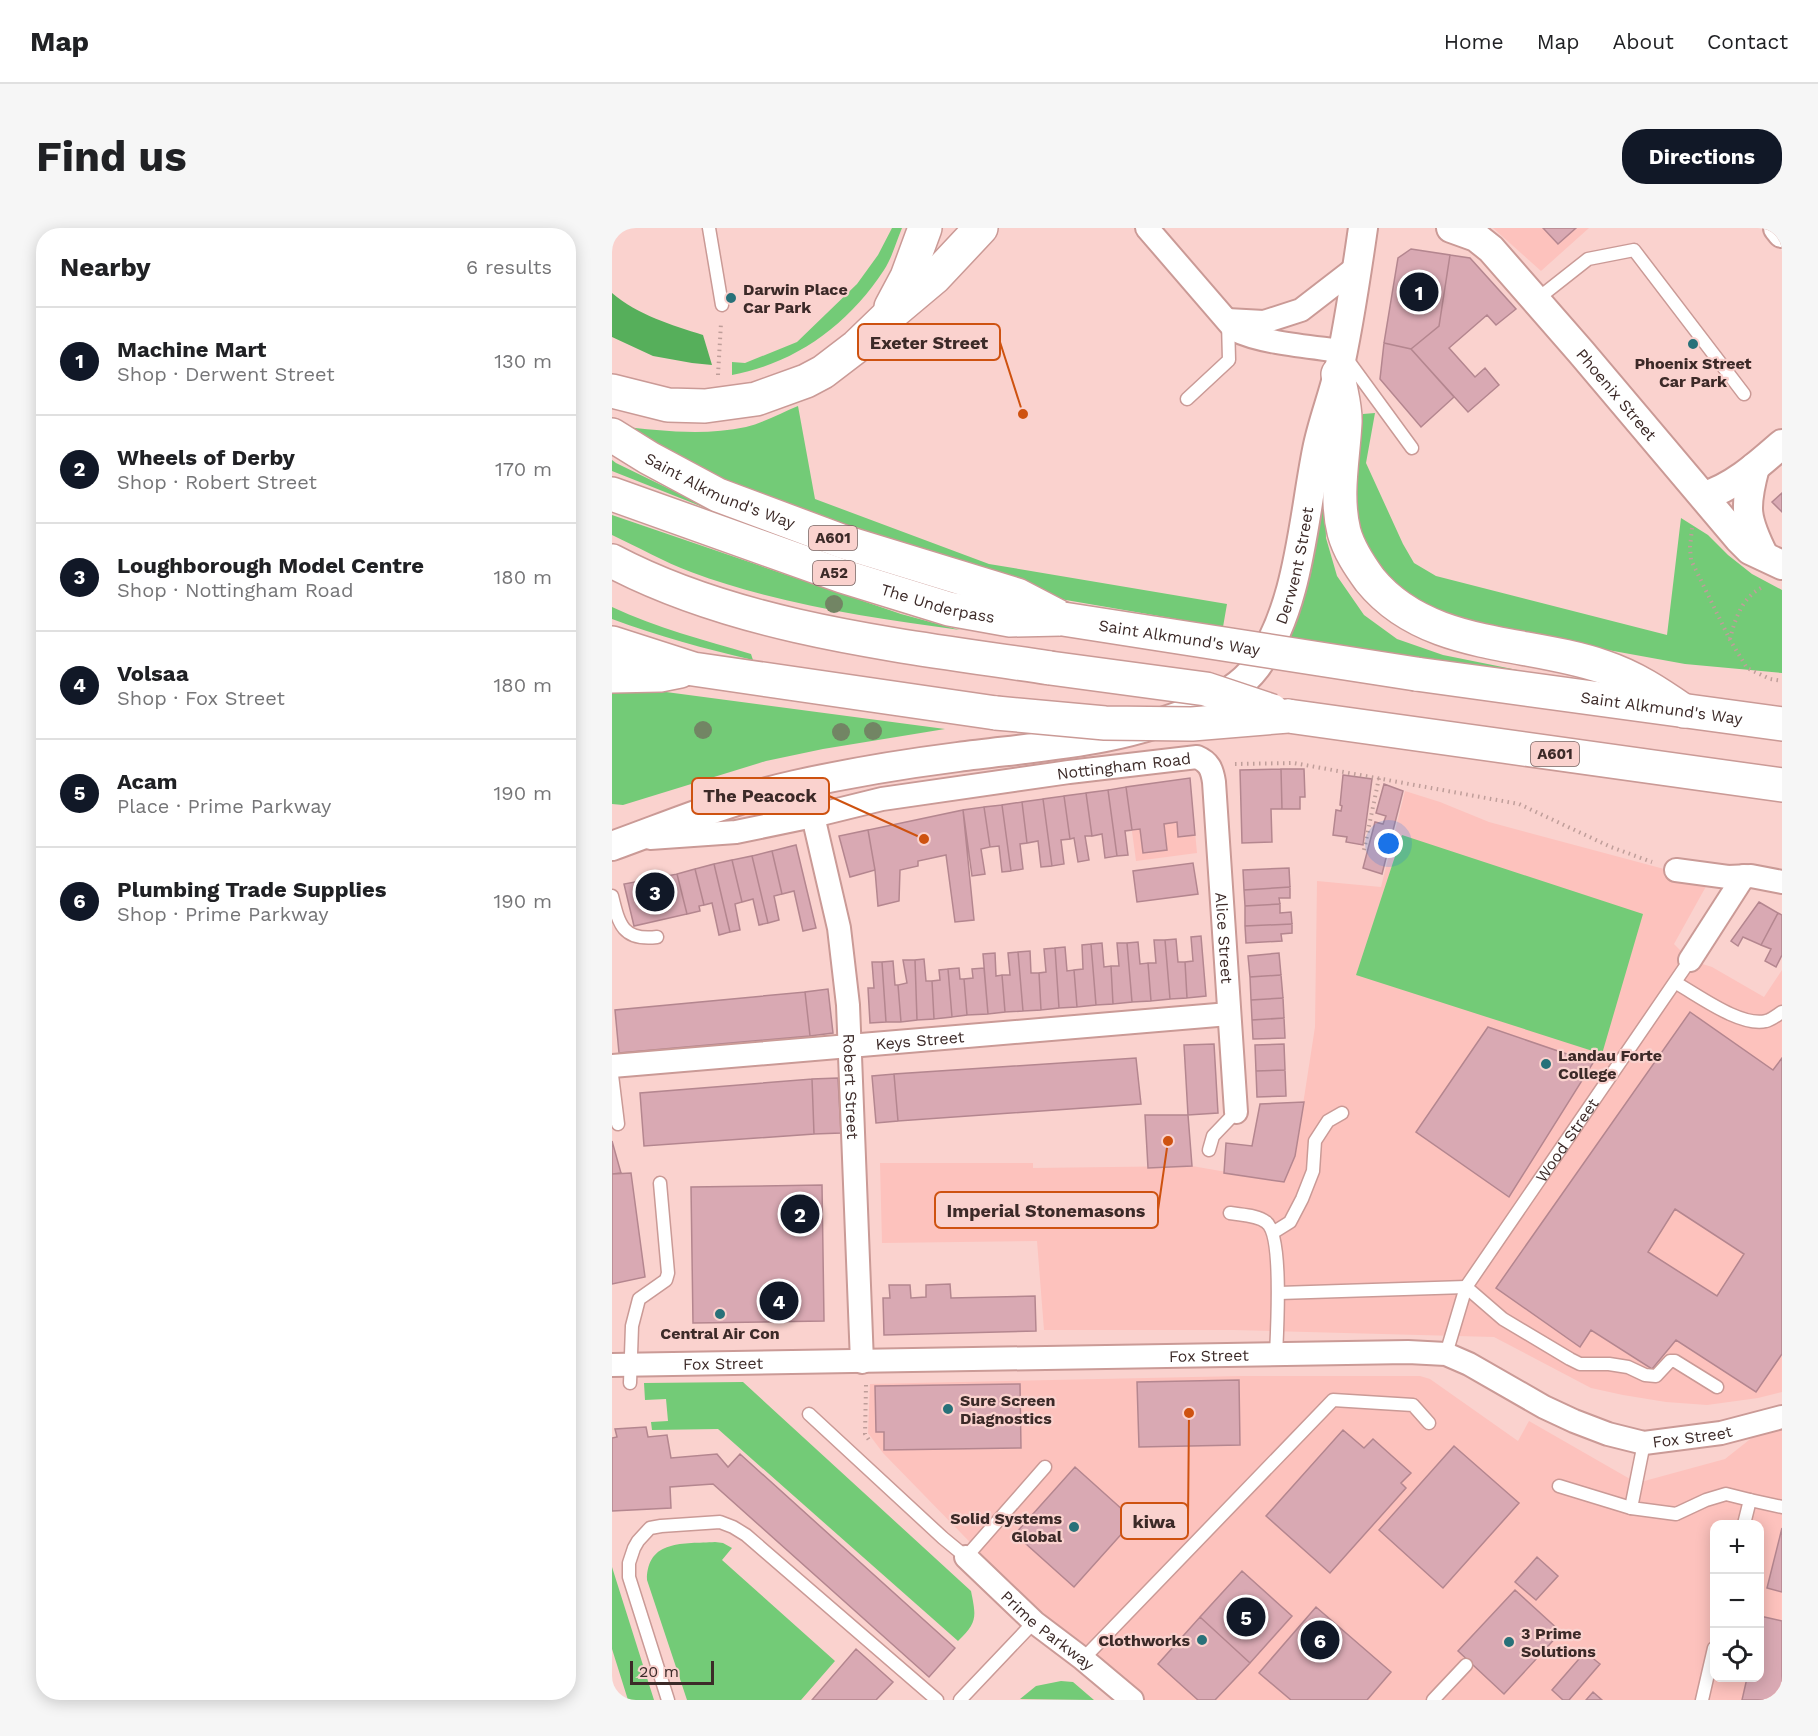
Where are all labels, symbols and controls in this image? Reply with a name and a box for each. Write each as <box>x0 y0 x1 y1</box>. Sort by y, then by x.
text: Map <box>30 25 89 58</box>
text: Home <box>1444 29 1504 54</box>
text: Map <box>1537 29 1580 54</box>
text: About <box>1613 29 1674 54</box>
text: Contact <box>1707 29 1788 54</box>
button: Directions <box>1622 129 1782 184</box>
text: Find us <box>36 132 187 181</box>
text: Nearby <box>60 252 151 282</box>
text: 6 results <box>466 255 552 279</box>
pin: 1 <box>1400 270 1438 314</box>
place label: Darwin Place Car Park <box>743 280 848 317</box>
marker: Darwin Place Car Park <box>724 291 738 305</box>
callout: Exeter Street <box>858 324 1000 360</box>
text: Exeter Street <box>870 332 988 353</box>
text: Machine Mart <box>117 337 266 362</box>
marker: Phoenix Street Car Park <box>1686 337 1700 351</box>
street label: Phoenix Street <box>1573 344 1661 444</box>
text: 1 <box>75 349 84 373</box>
text: 130 m <box>494 349 552 373</box>
place label: Phoenix Street Car Park <box>1634 354 1752 391</box>
text: Shop · Derwent Street <box>117 362 335 386</box>
text: Wheels of Derby <box>117 445 295 470</box>
street label: Saint Alkmund's Way <box>642 448 799 533</box>
text: 2 <box>74 457 85 481</box>
text: 170 m <box>495 457 552 481</box>
text: Shop · Robert Street <box>117 470 317 494</box>
street label: Derwent Street <box>1271 505 1317 627</box>
road number: A601 <box>809 526 857 550</box>
text: Loughborough Model Centre <box>117 553 424 578</box>
road number: A52 <box>813 561 855 585</box>
text: 3 <box>74 565 85 589</box>
text: 180 m <box>494 565 552 589</box>
text: Shop · Nottingham Road <box>117 578 353 602</box>
street label: The Underpass <box>879 579 996 627</box>
street label: Saint Alkmund's Way <box>1098 615 1262 659</box>
text: Volsaa <box>117 661 189 686</box>
text: 4 <box>73 673 86 697</box>
text: 180 m <box>494 673 552 697</box>
text: Shop · Fox Street <box>117 686 285 710</box>
street label: Saint Alkmund's Way <box>1580 687 1745 728</box>
road number: A601 <box>1531 742 1579 766</box>
street label: Nottingham Road <box>1055 748 1192 783</box>
text: Acam <box>117 769 178 794</box>
callout: The Peacock <box>692 778 829 814</box>
text: 5 <box>74 781 85 805</box>
text: 190 m <box>494 781 552 805</box>
text: The Peacock <box>703 785 817 806</box>
text: Place · Prime Parkway <box>117 794 331 818</box>
your location <box>1374 829 1403 858</box>
pin: 3 <box>636 870 675 914</box>
text: Plumbing Trade Supplies <box>117 877 387 902</box>
text: 6 <box>73 889 86 913</box>
text: 190 m <box>494 889 552 913</box>
street label: Alice Street <box>1212 892 1237 985</box>
text: Shop · Prime Parkway <box>117 902 329 926</box>
street label: Keys Street <box>875 1027 965 1053</box>
street label: Robert Street <box>840 1033 863 1140</box>
place label: Landau Forte College <box>1558 1046 1662 1083</box>
marker: Landau Forte College <box>1539 1057 1553 1071</box>
street label: Wood Street <box>1531 1094 1602 1186</box>
pin: 2 <box>780 1192 819 1236</box>
callout: Imperial Stonemasons <box>935 1192 1158 1228</box>
text: Imperial Stonemasons <box>947 1200 1146 1221</box>
pin: 4 <box>760 1278 798 1324</box>
marker: Central Air Con <box>713 1307 727 1321</box>
place label: Central Air Con <box>660 1324 780 1343</box>
street label: Fox Street <box>1169 1345 1249 1365</box>
street label: Fox Street <box>683 1353 763 1373</box>
place label: Sure Screen Diagnostics <box>960 1391 1055 1428</box>
marker: Sure Screen Diagnostics <box>941 1402 955 1416</box>
street label: Fox Street <box>1651 1421 1734 1451</box>
callout: kiwa <box>1121 1503 1188 1539</box>
place label: Solid Systems Global <box>950 1509 1063 1546</box>
text: kiwa <box>1133 1511 1176 1532</box>
marker: Solid Systems Global <box>1067 1520 1081 1534</box>
map controls <box>1710 1520 1764 1682</box>
button: + <box>1710 1520 1764 1574</box>
button: − <box>1710 1574 1764 1628</box>
street label: Prime Parkway <box>997 1586 1099 1674</box>
pin: 5 <box>1226 1594 1266 1640</box>
pin: 6 <box>1300 1618 1340 1662</box>
place label: 3 Prime Solutions <box>1521 1624 1596 1661</box>
button: locate <box>1710 1628 1764 1682</box>
place label: Clothworks <box>1098 1631 1190 1650</box>
marker: Clothworks <box>1195 1633 1209 1647</box>
marker: 3 Prime Solutions <box>1502 1635 1516 1649</box>
scale bar <box>630 1658 714 1686</box>
text: 20 m <box>639 1662 679 1681</box>

